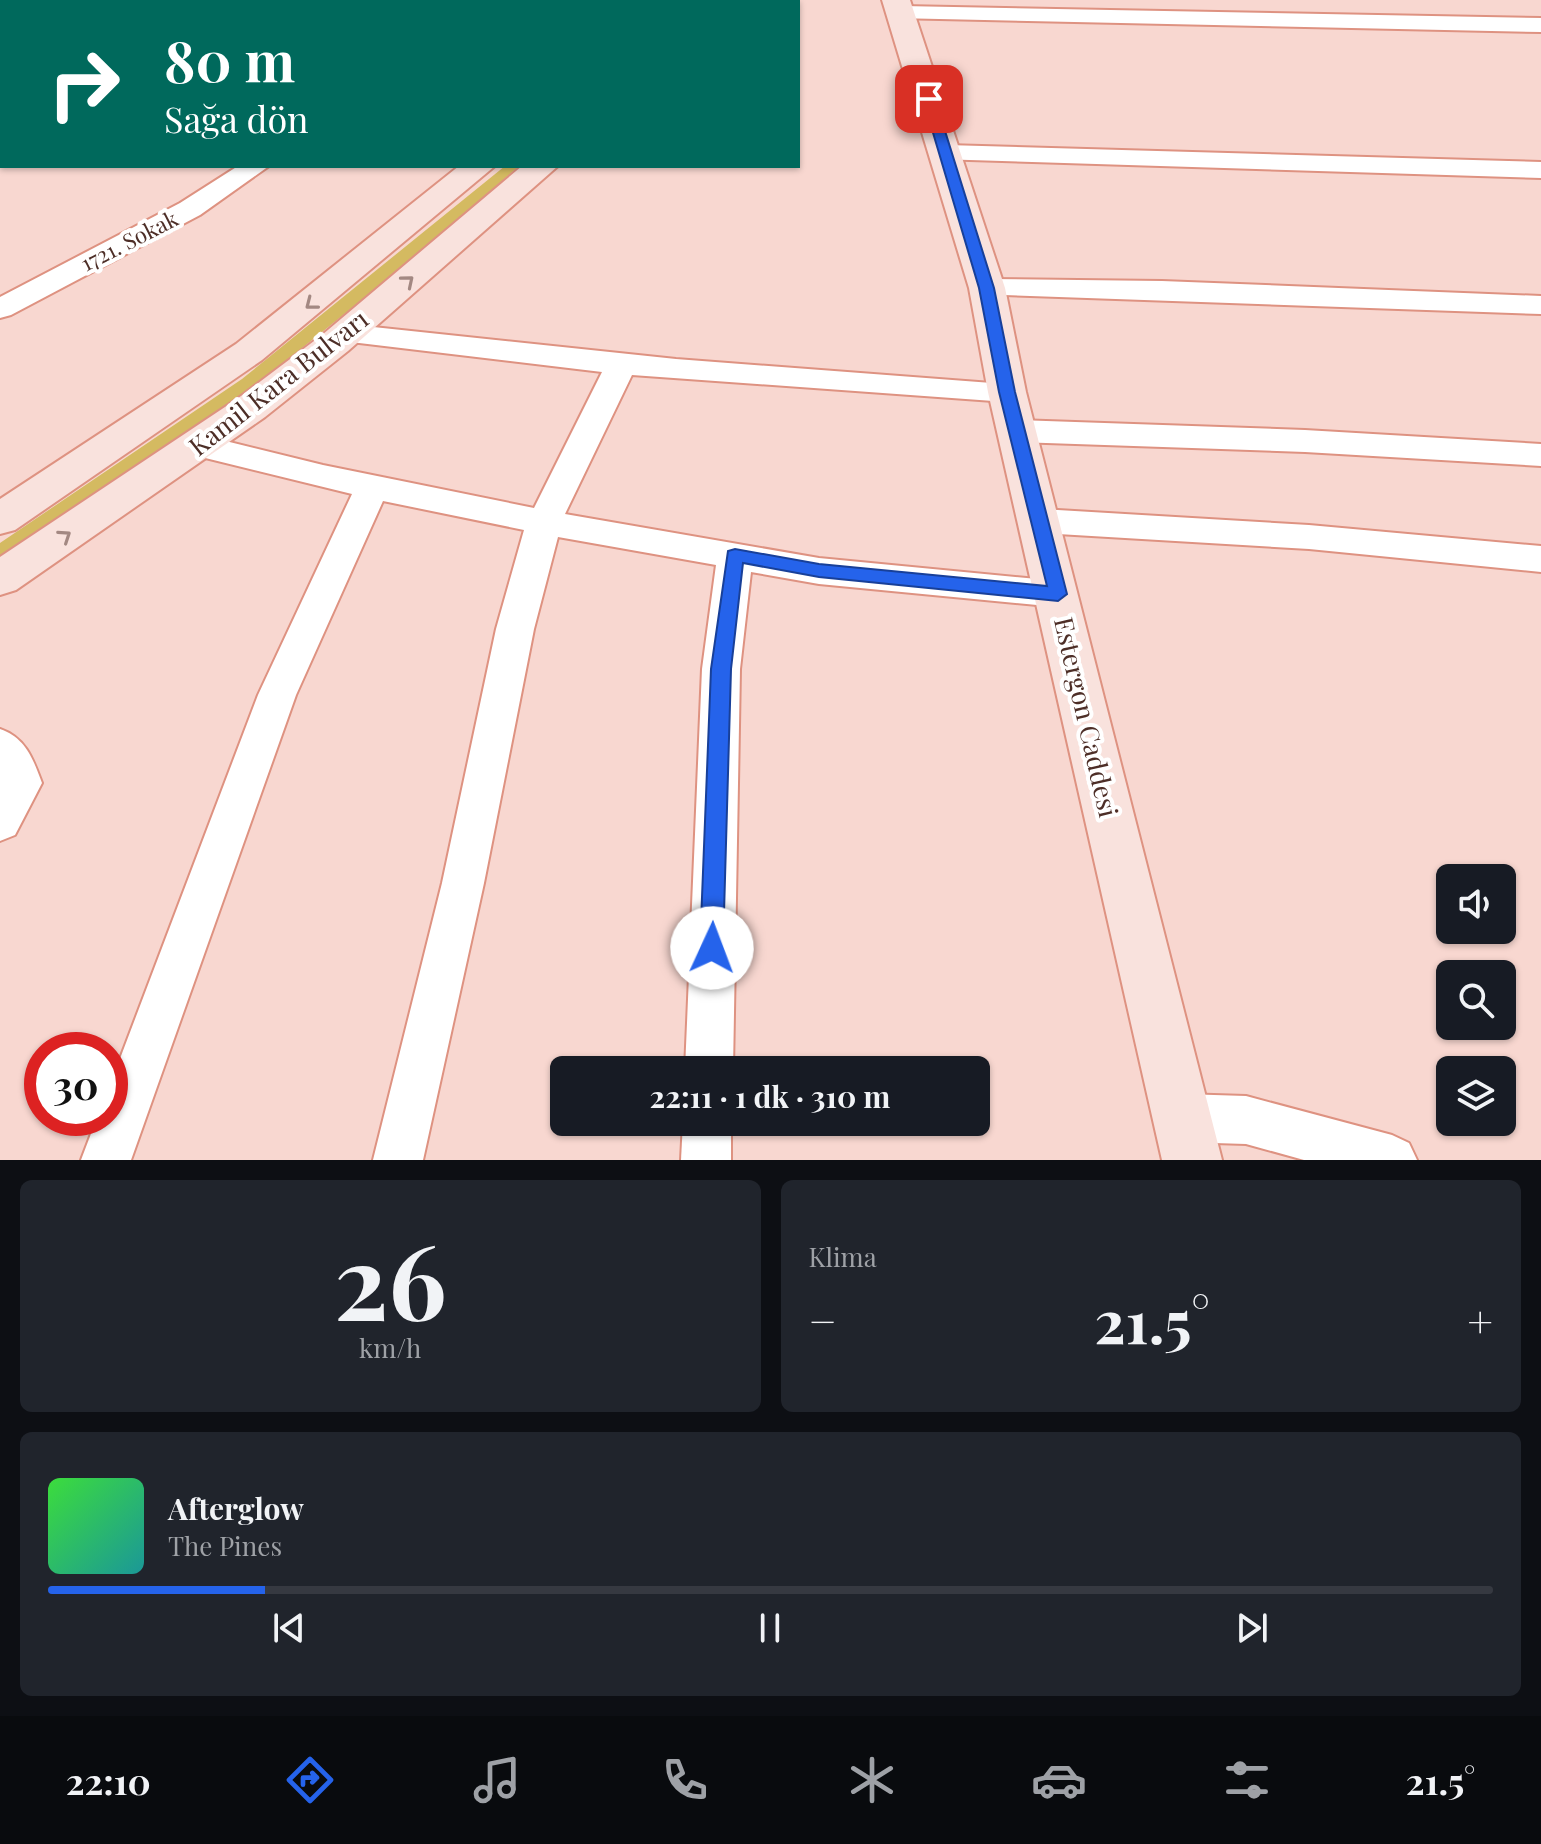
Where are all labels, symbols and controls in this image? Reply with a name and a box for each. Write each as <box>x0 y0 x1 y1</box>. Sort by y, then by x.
text: 80 m <box>164 22 295 97</box>
icon: right <box>32 32 136 136</box>
pin <box>895 65 963 133</box>
icon: arrive <box>907 77 951 121</box>
text: Sağa dön <box>164 94 309 142</box>
street label: 1721. Sokak <box>75 203 183 277</box>
one-way arrow <box>398 276 413 290</box>
one-way arrow <box>305 294 320 308</box>
street label: Kamil Kara Bulvarı <box>181 301 375 463</box>
one-way arrow <box>56 531 71 546</box>
street label: Estergon Caddesi <box>1047 613 1127 821</box>
map controls <box>1436 864 1516 1136</box>
button: sound <box>1436 864 1516 944</box>
position arrow <box>670 906 754 990</box>
button: search <box>1436 960 1516 1040</box>
speed limit sign: 30 <box>24 1032 128 1136</box>
button: layers <box>1436 1056 1516 1136</box>
text: 22:11 · 1 dk · 310 m <box>650 1076 890 1116</box>
text: 26 <box>334 1208 447 1347</box>
text: Klima <box>809 1239 877 1274</box>
text: 21.5° <box>1094 1279 1210 1359</box>
text: − <box>809 1290 837 1349</box>
text: + <box>1467 1290 1493 1349</box>
text: km/h <box>359 1330 421 1365</box>
text: Afterglow <box>168 1488 304 1528</box>
text: The Pines <box>168 1528 282 1563</box>
icon: previous <box>267 1606 311 1650</box>
icon: pause <box>748 1606 792 1650</box>
icon: next <box>1230 1606 1274 1650</box>
icon: directions <box>282 1752 338 1808</box>
icon: music <box>469 1752 525 1808</box>
icon: phone <box>657 1752 713 1808</box>
icon: climate <box>844 1752 900 1808</box>
icon: car <box>1031 1752 1087 1808</box>
icon: filters <box>1219 1752 1275 1808</box>
text: 22:10 <box>66 1756 151 1804</box>
text: 21.5° <box>1406 1756 1475 1804</box>

